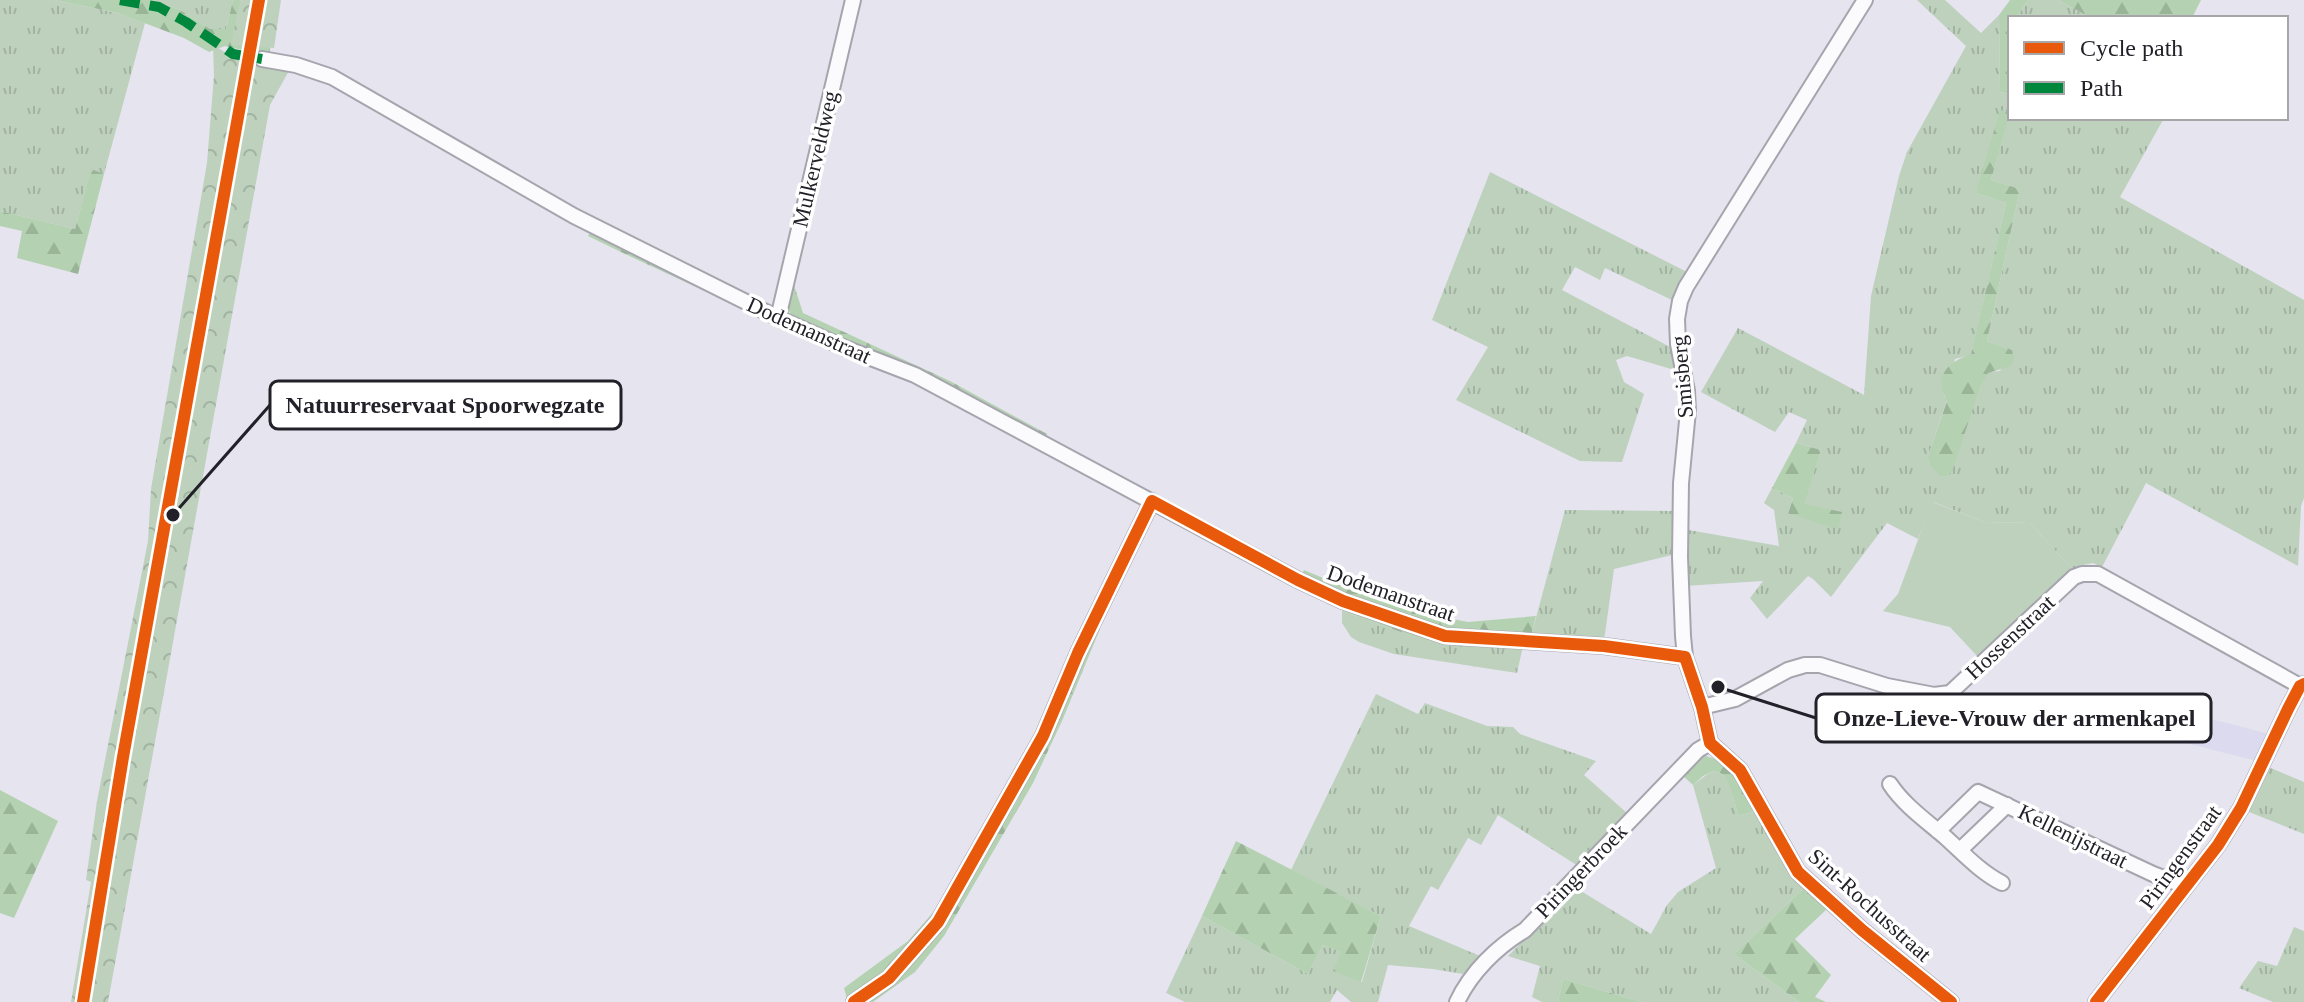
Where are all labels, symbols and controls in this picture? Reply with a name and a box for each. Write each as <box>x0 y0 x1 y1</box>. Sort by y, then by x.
legend <box>2008 16 2288 120</box>
text: Cycle path <box>2080 35 2183 61</box>
text: Path <box>2080 75 2123 101</box>
street label: Mulkerveldweg <box>787 88 843 230</box>
street label: Dodemanstraat <box>743 291 875 369</box>
street label: Smisberg <box>1666 335 1698 419</box>
callout: Natuurreservaat Spoorwegzate <box>270 381 621 429</box>
text: Natuurreservaat Spoorwegzate <box>286 392 605 418</box>
street label: Dodemanstraat <box>1324 560 1458 626</box>
street label: Hossenstraat <box>1960 590 2060 684</box>
callout: Onze-Lieve-Vrouw der armenkapel <box>1816 694 2211 742</box>
text: Onze-Lieve-Vrouw der armenkapel <box>1833 705 2196 731</box>
street label: Kellenijstraat <box>2014 799 2132 873</box>
street label: Piringenstraat <box>2134 800 2226 914</box>
street label: Piringerbroek <box>1530 819 1632 923</box>
street label: Sint-Rochusstraat <box>1804 843 1936 967</box>

